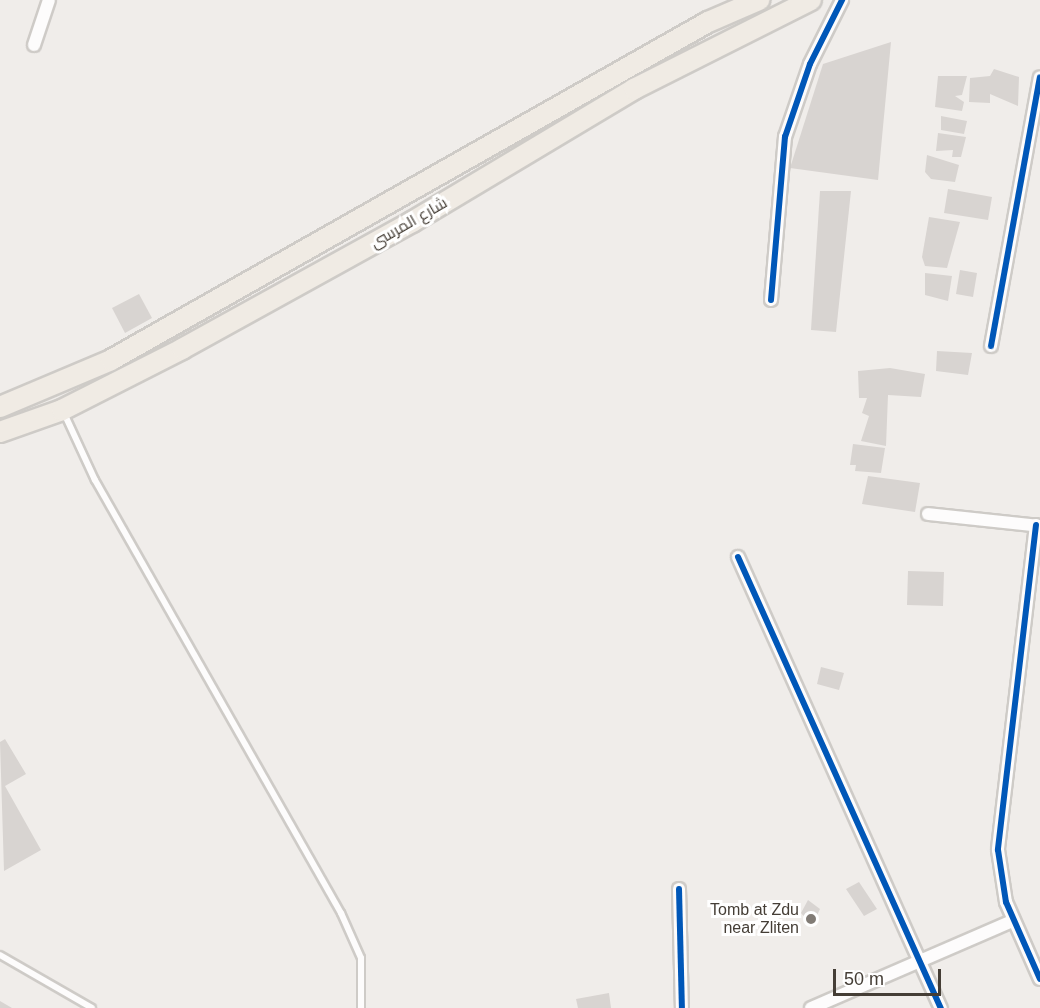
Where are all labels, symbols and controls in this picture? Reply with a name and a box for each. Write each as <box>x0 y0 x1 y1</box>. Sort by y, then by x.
street label: شارع المرسى <box>367 193 451 253</box>
place label: Tomb at Zdu near Zliten <box>710 900 799 938</box>
marker: Tomb at Zdu near Zliten <box>804 912 818 926</box>
scale bar <box>836 957 944 995</box>
text: 50 m <box>844 969 884 989</box>

